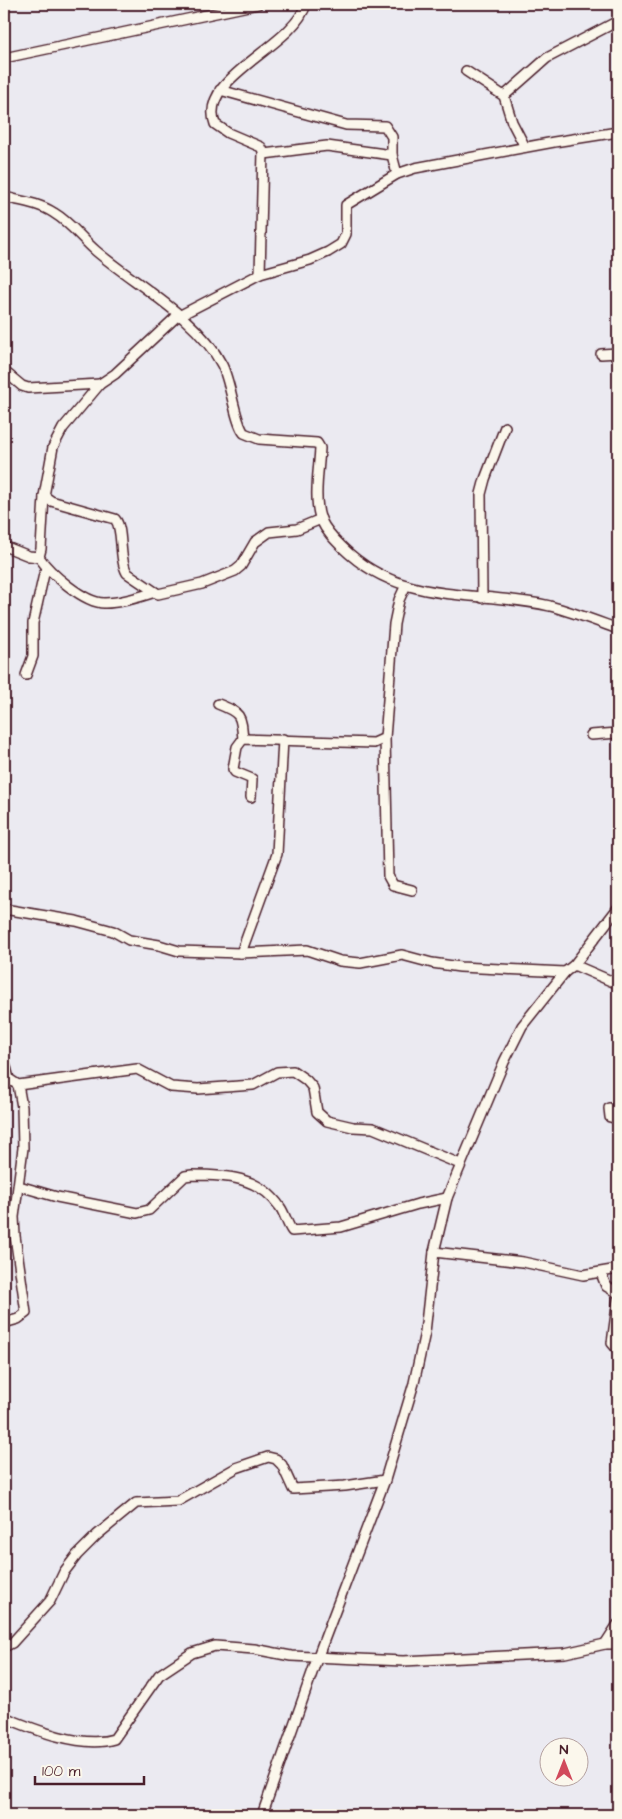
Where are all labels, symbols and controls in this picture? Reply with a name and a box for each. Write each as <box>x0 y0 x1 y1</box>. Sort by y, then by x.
north arrow <box>540 1736 590 1786</box>
text: N <box>560 1740 569 1760</box>
scale bar <box>35 1754 144 1786</box>
text: 100 m <box>42 1761 81 1782</box>

